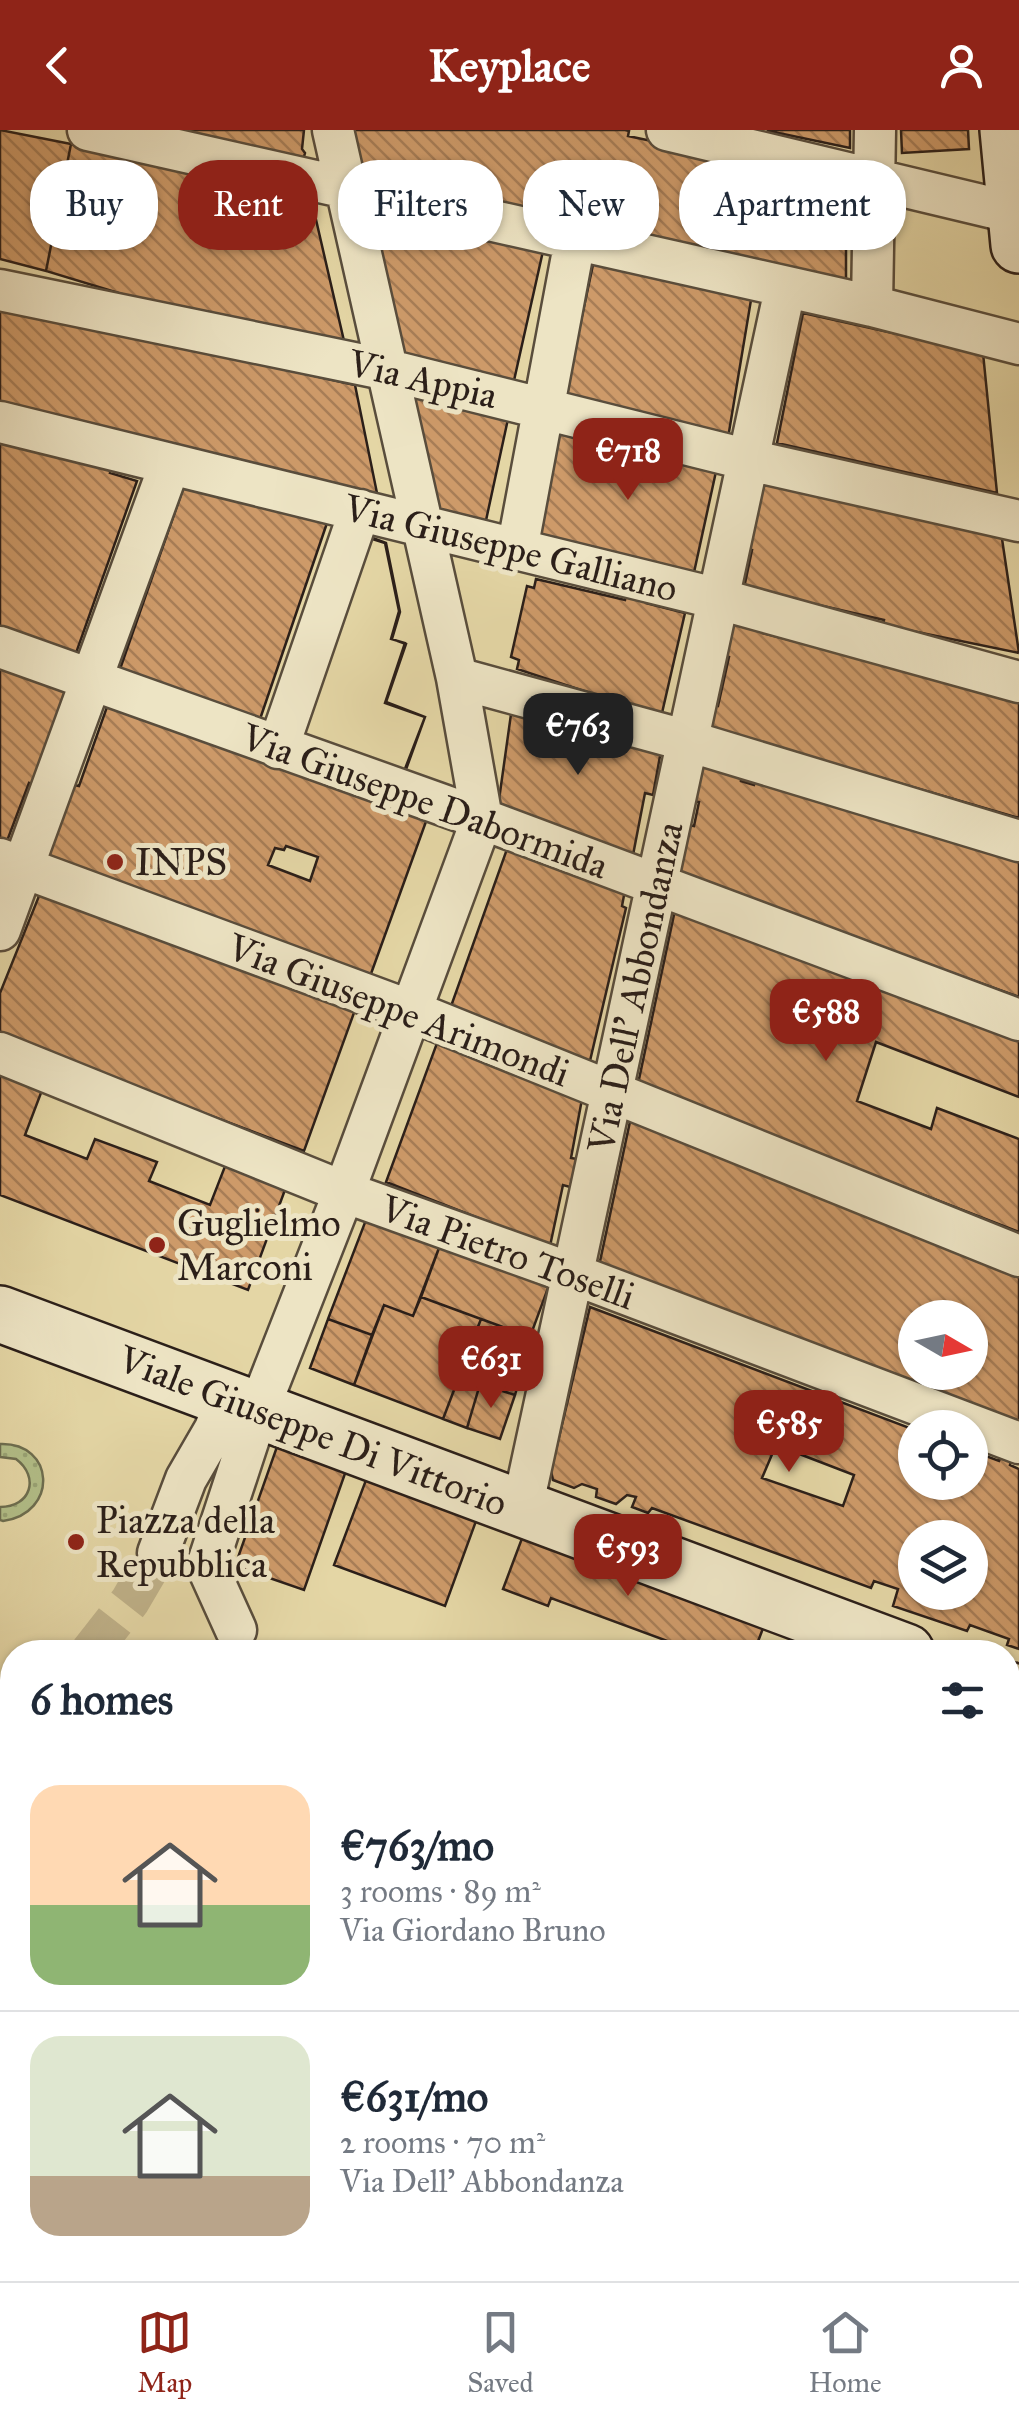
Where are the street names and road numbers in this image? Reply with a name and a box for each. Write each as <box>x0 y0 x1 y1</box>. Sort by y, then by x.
street label: Via Appia <box>343 339 503 419</box>
street label: Via Giuseppe Galliano <box>339 484 682 612</box>
street label: Via Giuseppe Dabormida <box>235 713 615 889</box>
street label: Via Dell' Abbondanza <box>577 817 693 1158</box>
street label: Via Giuseppe Arimondi <box>221 923 577 1096</box>
street label: Via Pietro Toselli <box>374 1184 641 1319</box>
street label: Viale Giuseppe Di Vittorio <box>111 1335 514 1526</box>

